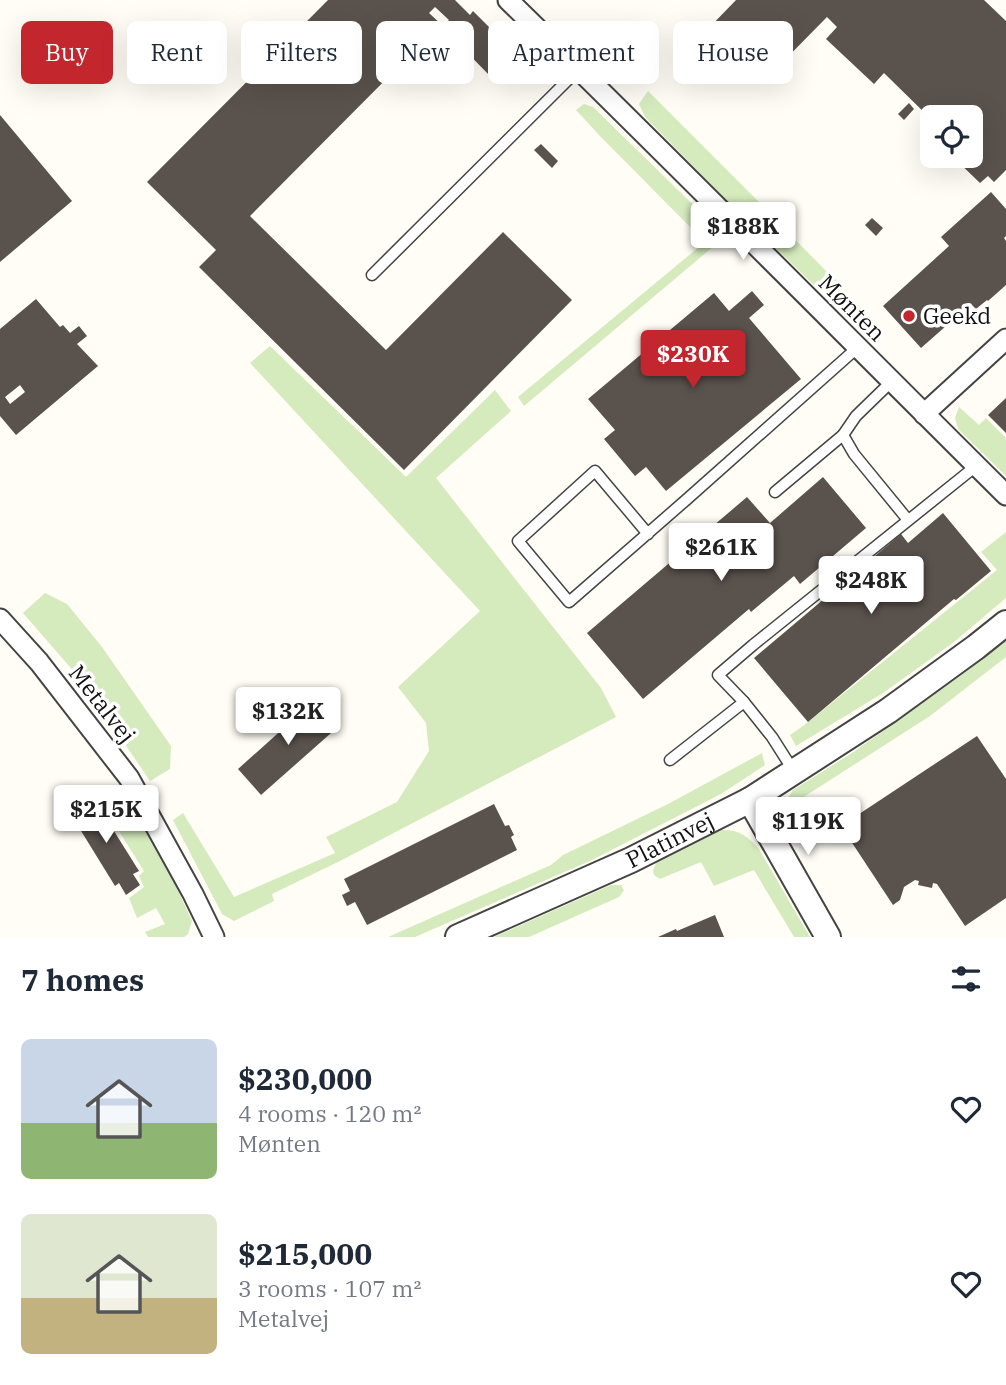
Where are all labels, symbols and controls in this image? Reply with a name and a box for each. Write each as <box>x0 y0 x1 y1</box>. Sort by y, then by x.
chip: Buy <box>21 21 113 84</box>
chip: Rent <box>127 21 227 84</box>
chip: Filters <box>241 21 362 84</box>
chip: New <box>376 21 474 84</box>
chip: Apartment <box>488 21 659 84</box>
chip: House <box>673 21 793 84</box>
map controls <box>920 105 983 168</box>
button: locate <box>920 105 983 168</box>
pin: $188K <box>694 202 792 262</box>
text: $188K <box>707 210 779 240</box>
street label: Mønten <box>813 267 893 347</box>
place label: Geekd <box>923 300 991 330</box>
marker: Geekd <box>901 308 917 324</box>
pin: $230K <box>644 330 742 390</box>
text: $230K <box>657 338 729 368</box>
pin: $261K <box>672 524 770 583</box>
text: $261K <box>685 531 757 561</box>
pin: $248K <box>822 556 920 616</box>
text: $248K <box>835 564 907 594</box>
street label: Metalvej <box>63 658 143 749</box>
pin: $132K <box>239 688 337 747</box>
text: $132K <box>252 695 324 725</box>
pin: $215K <box>57 786 155 845</box>
text: $215K <box>70 793 142 823</box>
pin: $119K <box>759 798 857 857</box>
street label: Platinvej <box>620 805 719 874</box>
text: $119K <box>772 805 844 835</box>
text: 7 homes <box>21 960 144 999</box>
icon: filters <box>947 960 985 998</box>
text: $230,000 <box>238 1059 372 1098</box>
icon: home <box>77 1067 161 1151</box>
icon: heart <box>947 1090 985 1128</box>
text: 4 rooms · 120 m² <box>238 1098 421 1128</box>
text: Mønten <box>238 1128 321 1158</box>
text: $215,000 <box>238 1234 372 1273</box>
icon: home <box>77 1242 161 1326</box>
icon: heart <box>947 1265 985 1303</box>
text: 3 rooms · 107 m² <box>238 1273 421 1303</box>
text: Metalvej <box>238 1303 329 1333</box>

